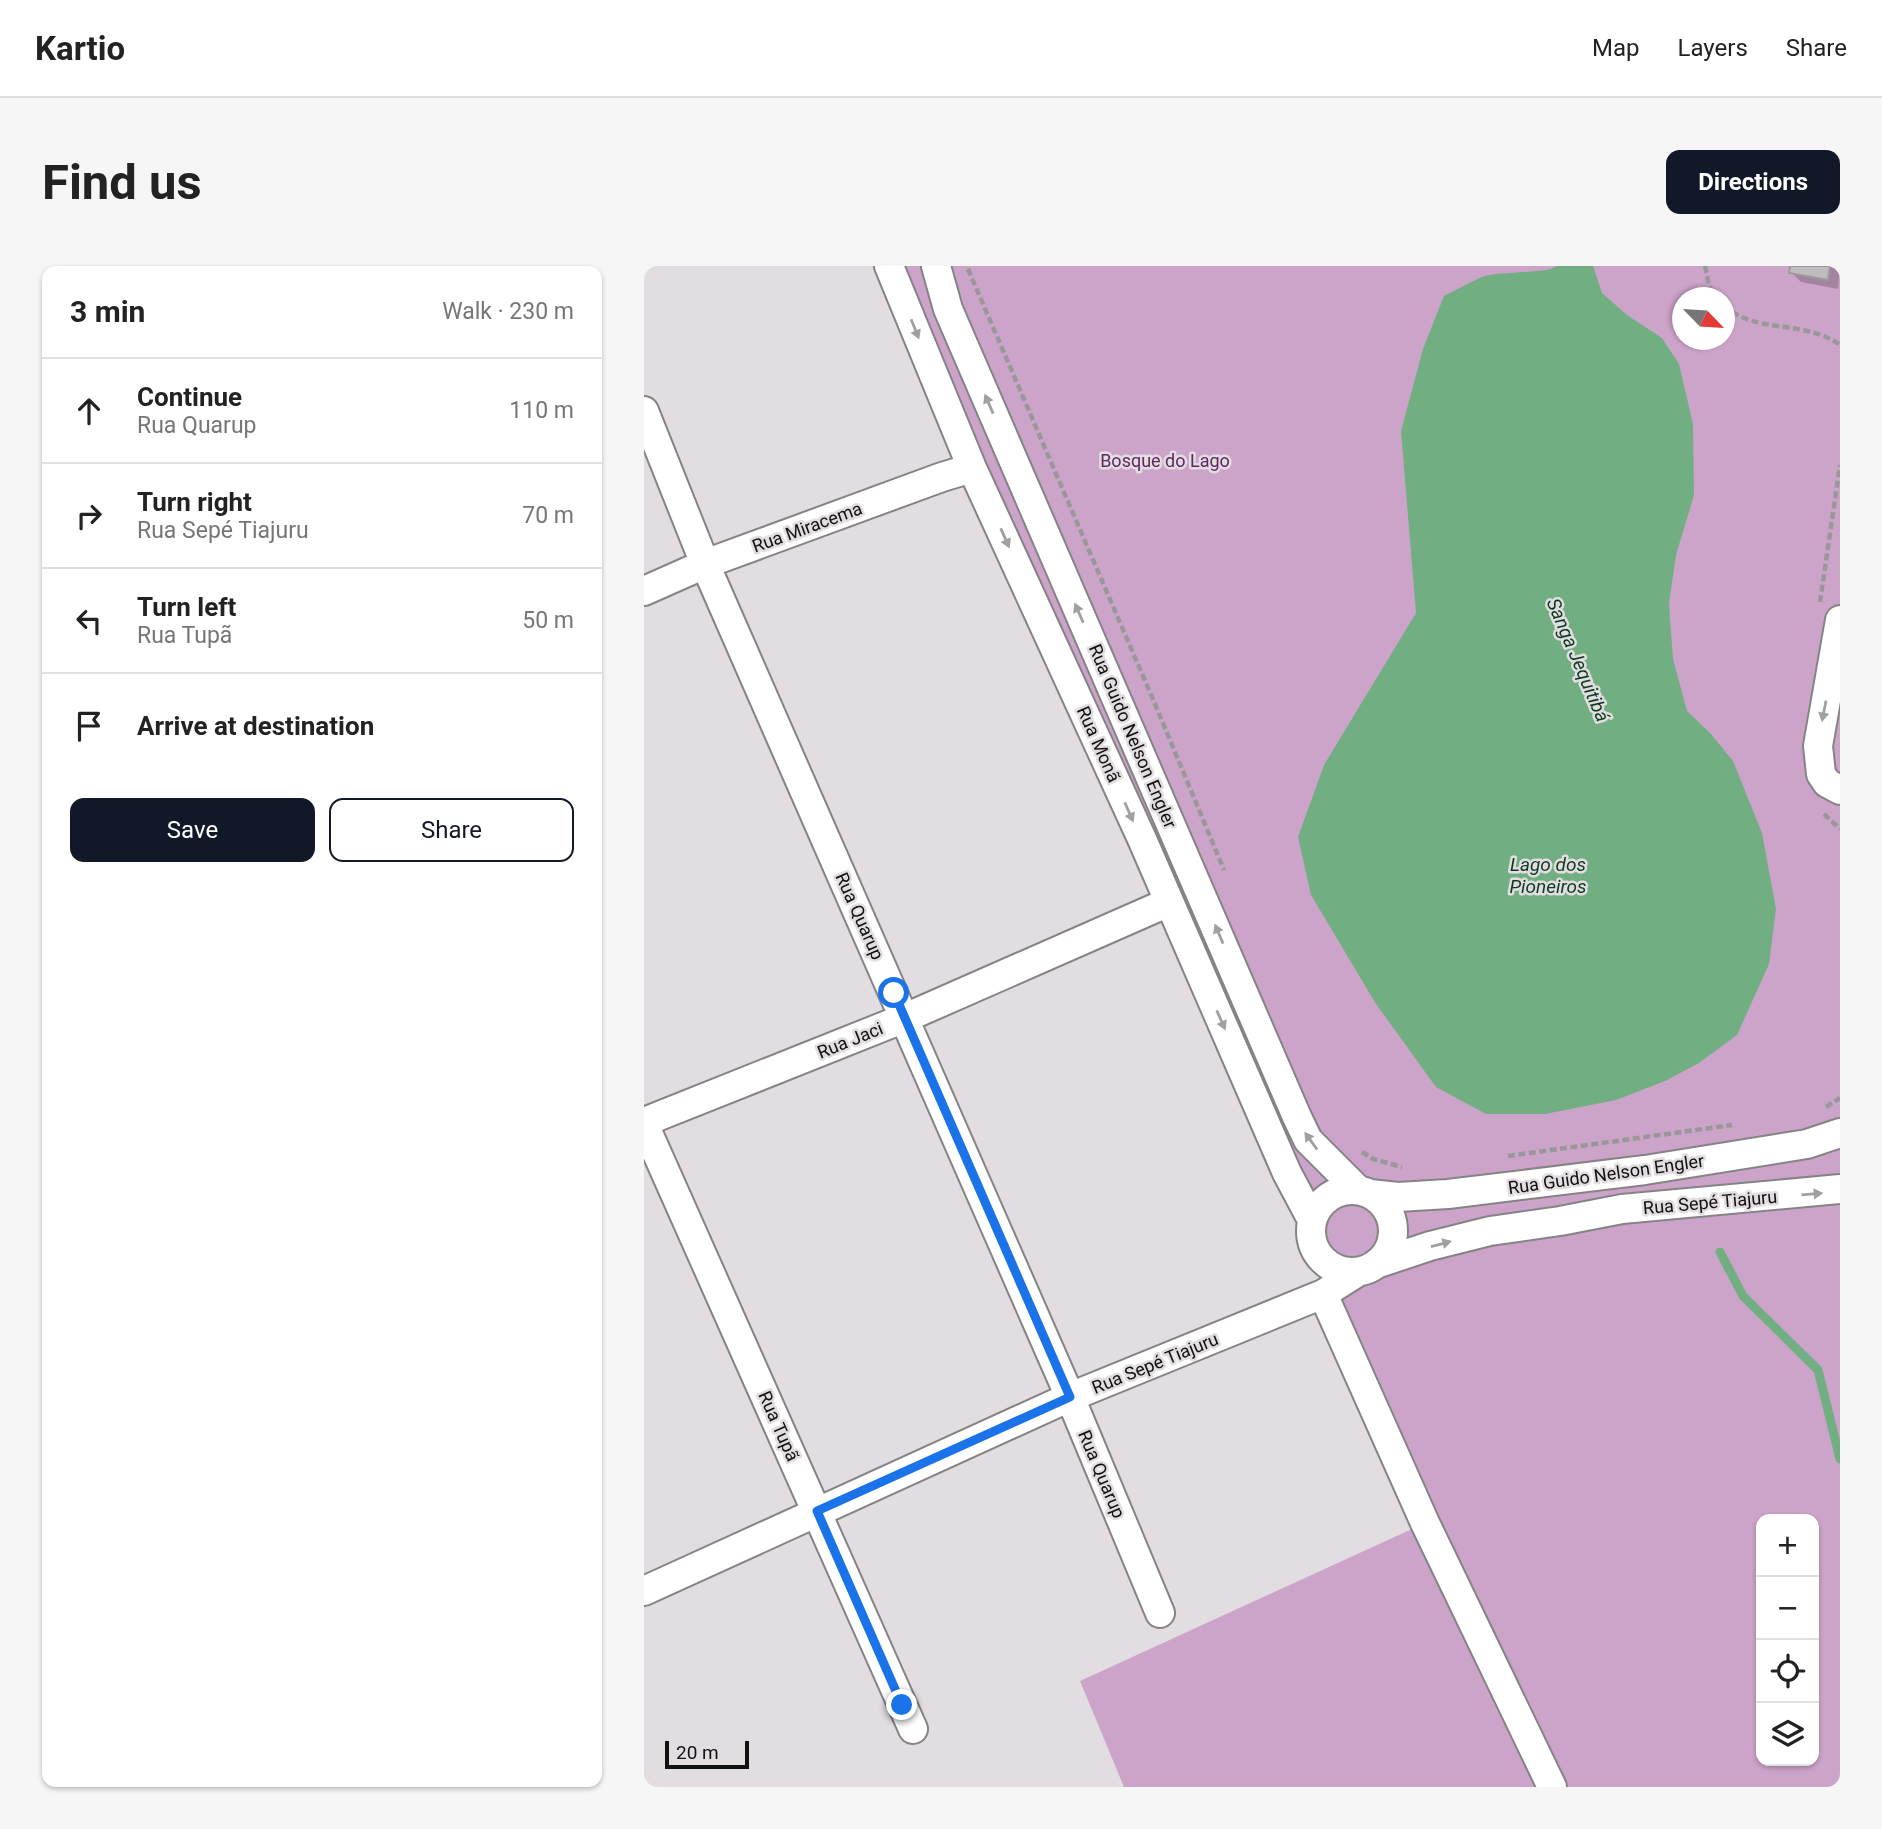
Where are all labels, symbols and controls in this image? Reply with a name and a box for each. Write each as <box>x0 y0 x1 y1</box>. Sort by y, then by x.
text: Kartio <box>35 29 125 68</box>
text: Map <box>1592 34 1640 62</box>
text: Layers <box>1678 34 1748 62</box>
text: Share <box>1786 34 1847 62</box>
button: Directions <box>1666 150 1840 214</box>
text: Find us <box>42 154 202 211</box>
north arrow <box>1672 287 1735 350</box>
text: 3 min <box>70 294 145 329</box>
text: Walk · 230 m <box>442 298 574 325</box>
one-way arrow <box>909 319 920 340</box>
text: Continue <box>137 382 242 412</box>
icon: ahead <box>70 392 108 430</box>
one-way arrow <box>983 394 995 414</box>
text: 110 m <box>509 397 574 424</box>
text: Rua Quarup <box>137 412 256 439</box>
park label: Bosque do Lago <box>1100 450 1230 471</box>
text: Turn right <box>137 487 252 517</box>
icon: right <box>70 497 108 535</box>
street label: Rua Miracema <box>749 497 865 557</box>
text: 70 m <box>522 502 574 529</box>
text: Rua Sepé Tiajuru <box>137 517 309 544</box>
one-way arrow <box>1000 527 1011 548</box>
text: Turn left <box>137 592 236 622</box>
water label: Sanga Jequitibá <box>1542 595 1614 725</box>
icon: left <box>70 602 108 640</box>
one-way arrow <box>1073 602 1084 623</box>
text: 50 m <box>522 607 574 634</box>
text: Rua Tupã <box>137 622 232 649</box>
street label: Rua Guido Nelson Engler <box>1085 641 1181 831</box>
one-way arrow <box>1819 700 1830 722</box>
street label: Rua Monã <box>1073 703 1125 785</box>
icon: arrive <box>70 707 108 745</box>
text: Arrive at destination <box>137 711 374 741</box>
button: Save <box>70 798 315 862</box>
button: Share <box>329 798 574 862</box>
one-way arrow <box>1123 802 1135 822</box>
water label: Lago dos Pioneiros <box>1509 853 1587 898</box>
street label: Rua Quarup <box>831 869 889 963</box>
one-way arrow <box>1213 923 1224 944</box>
route start <box>878 977 909 1008</box>
one-way arrow <box>1215 1010 1227 1030</box>
street label: Rua Jaci <box>814 1017 886 1063</box>
one-way arrow <box>1304 1132 1318 1150</box>
street label: Rua Guido Nelson Engler <box>1507 1150 1705 1198</box>
street label: Rua Sepé Tiajuru <box>1642 1186 1778 1218</box>
one-way arrow <box>1801 1188 1823 1199</box>
one-way arrow <box>1431 1238 1452 1248</box>
street label: Rua Sepé Tiajuru <box>1089 1328 1221 1398</box>
street label: Rua Tupã <box>754 1388 804 1464</box>
street label: Rua Quarup <box>1074 1427 1130 1521</box>
map controls <box>1756 1514 1819 1766</box>
button: + <box>1756 1514 1819 1577</box>
button: − <box>1756 1577 1819 1640</box>
button: locate <box>1756 1640 1819 1703</box>
route end <box>886 1689 917 1720</box>
button: layers <box>1756 1703 1819 1766</box>
scale bar <box>665 1738 749 1770</box>
text: 20 m <box>676 1741 719 1764</box>

